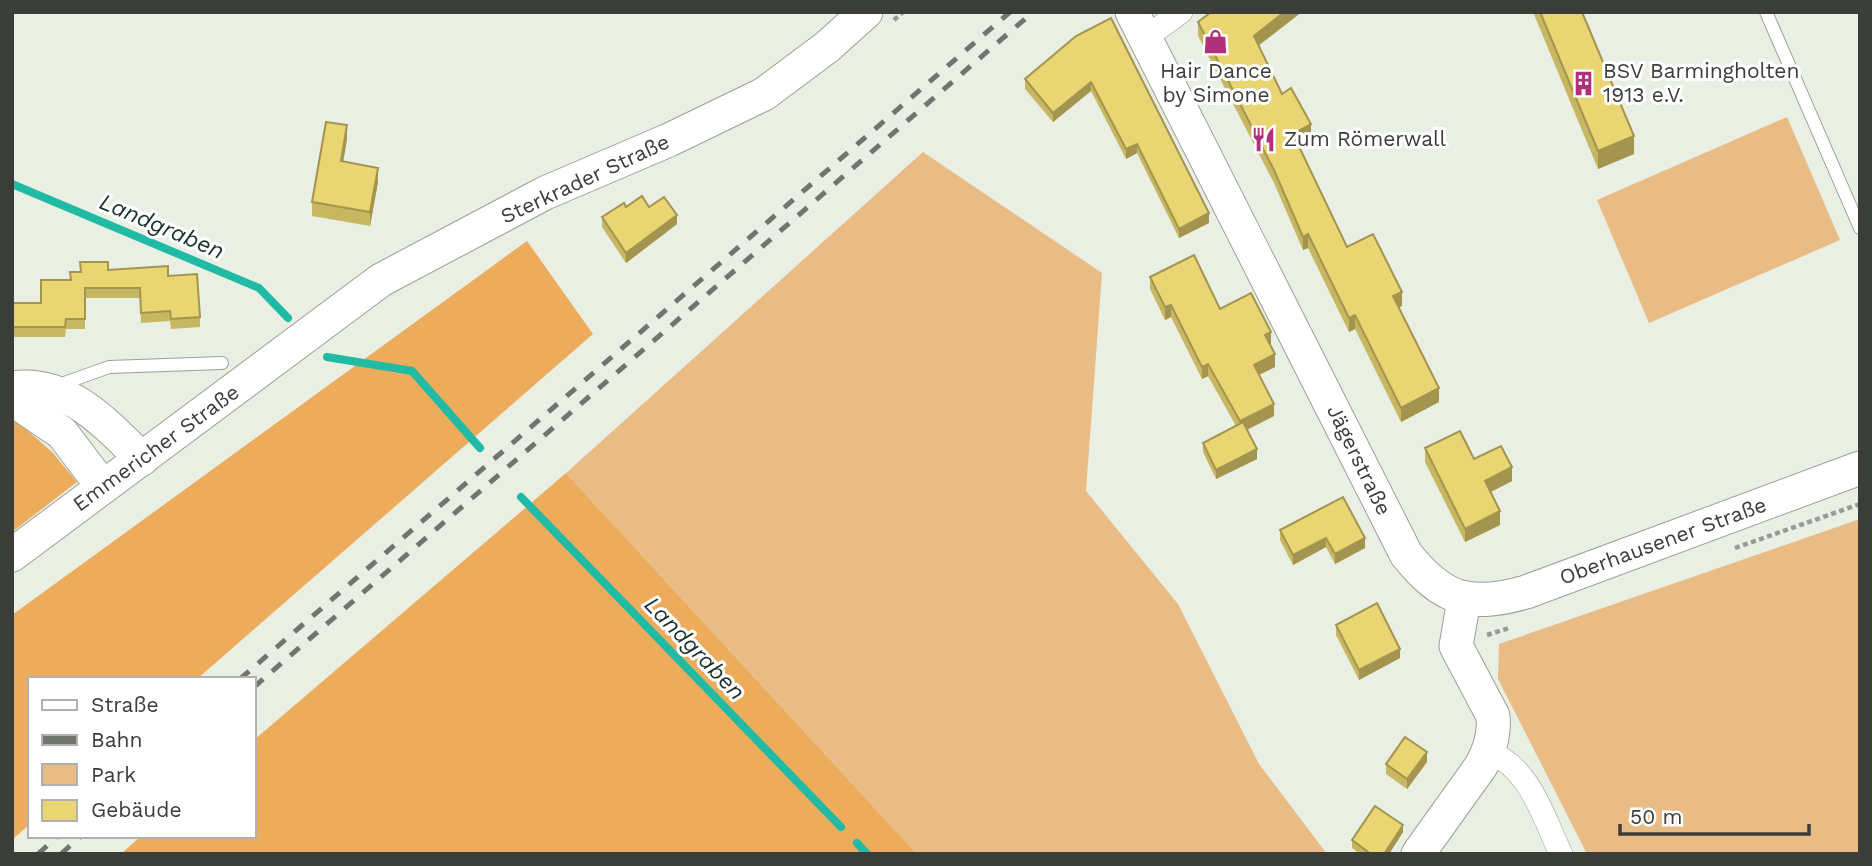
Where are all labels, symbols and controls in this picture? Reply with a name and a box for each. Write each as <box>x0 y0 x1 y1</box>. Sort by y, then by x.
shop icon: Hair Dance by Simone <box>1202 28 1230 56</box>
place label: Hair Dance by Simone <box>1160 58 1272 107</box>
place label: BSV Barmingholten 1913 e.V. <box>1603 58 1799 107</box>
building icon: BSV Barmingholten 1913 e.V. <box>1569 69 1597 97</box>
restaurant icon: Zum Römerwall <box>1250 125 1278 153</box>
place label: Zum Römerwall <box>1284 126 1447 151</box>
street label: Sterkrader Straße <box>497 129 673 229</box>
water label: Landgraben <box>95 188 228 265</box>
street label: Emmericher Straße <box>68 379 244 516</box>
street label: Jägerstraße <box>1322 400 1397 519</box>
street label: Oberhausener Straße <box>1556 491 1770 590</box>
water label: Landgraben <box>639 591 751 706</box>
legend <box>28 677 256 838</box>
text: Straße <box>91 692 159 717</box>
text: Bahn <box>91 727 143 752</box>
text: Park <box>91 762 136 787</box>
scale bar <box>1620 792 1809 836</box>
text: Gebäude <box>91 797 182 822</box>
text: 50 m <box>1630 804 1682 829</box>

